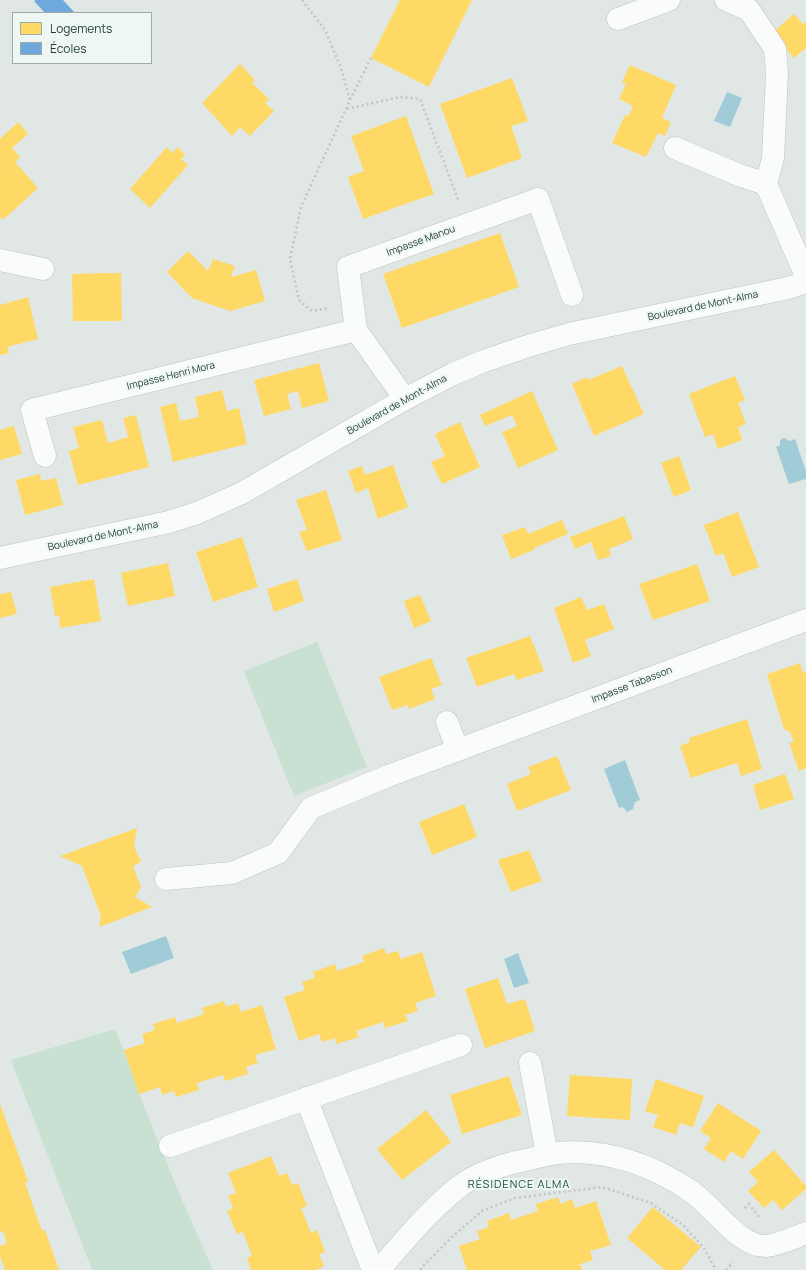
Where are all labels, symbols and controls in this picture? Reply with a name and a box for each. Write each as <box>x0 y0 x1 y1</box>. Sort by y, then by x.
legend <box>12 12 152 64</box>
text: Logements <box>50 20 112 37</box>
text: Écoles <box>50 40 87 57</box>
street label: Impasse Manou <box>385 223 457 259</box>
street label: Boulevard de Mont-Alma <box>647 288 759 324</box>
street label: Impasse Henri Mora <box>126 359 216 393</box>
street label: Boulevard de Mont-Alma <box>345 372 449 438</box>
street label: Boulevard de Mont-Alma <box>47 518 159 554</box>
street label: Impasse Tabasson <box>590 664 674 706</box>
district label: RÉSIDENCE ALMA <box>468 1178 570 1192</box>

